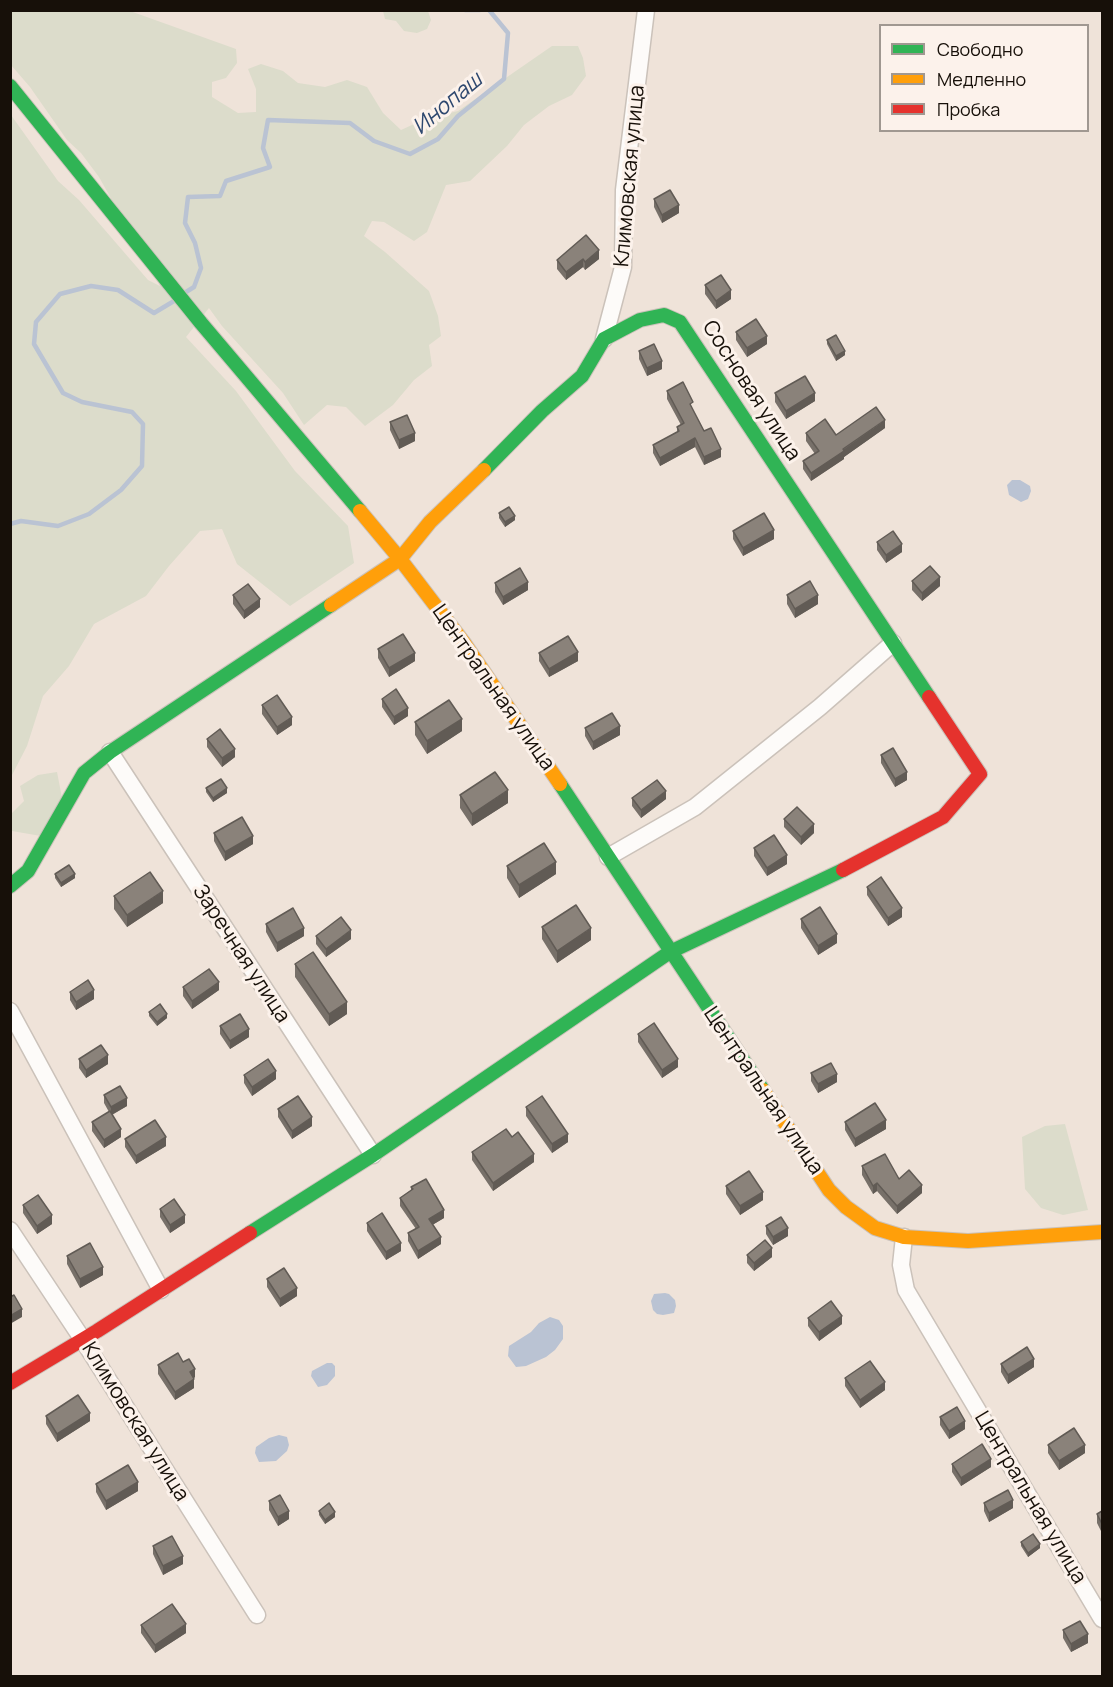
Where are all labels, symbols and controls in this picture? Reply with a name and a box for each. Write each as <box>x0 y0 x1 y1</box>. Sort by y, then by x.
legend <box>879 24 1089 132</box>
text: Свободно <box>937 37 1023 61</box>
water label: Инопаш <box>408 67 488 141</box>
text: Медленно <box>937 67 1026 91</box>
street label: Климовская улица <box>609 84 651 268</box>
text: Пробка <box>937 97 1000 121</box>
street label: Сосновая улица <box>696 316 806 466</box>
street label: Центральная улица <box>426 600 560 776</box>
street label: Заречная улица <box>187 880 295 1028</box>
street label: Центральная улица <box>698 1002 828 1180</box>
street label: Климовская улица <box>76 1338 194 1506</box>
street label: Центральная улица <box>969 1407 1091 1589</box>

